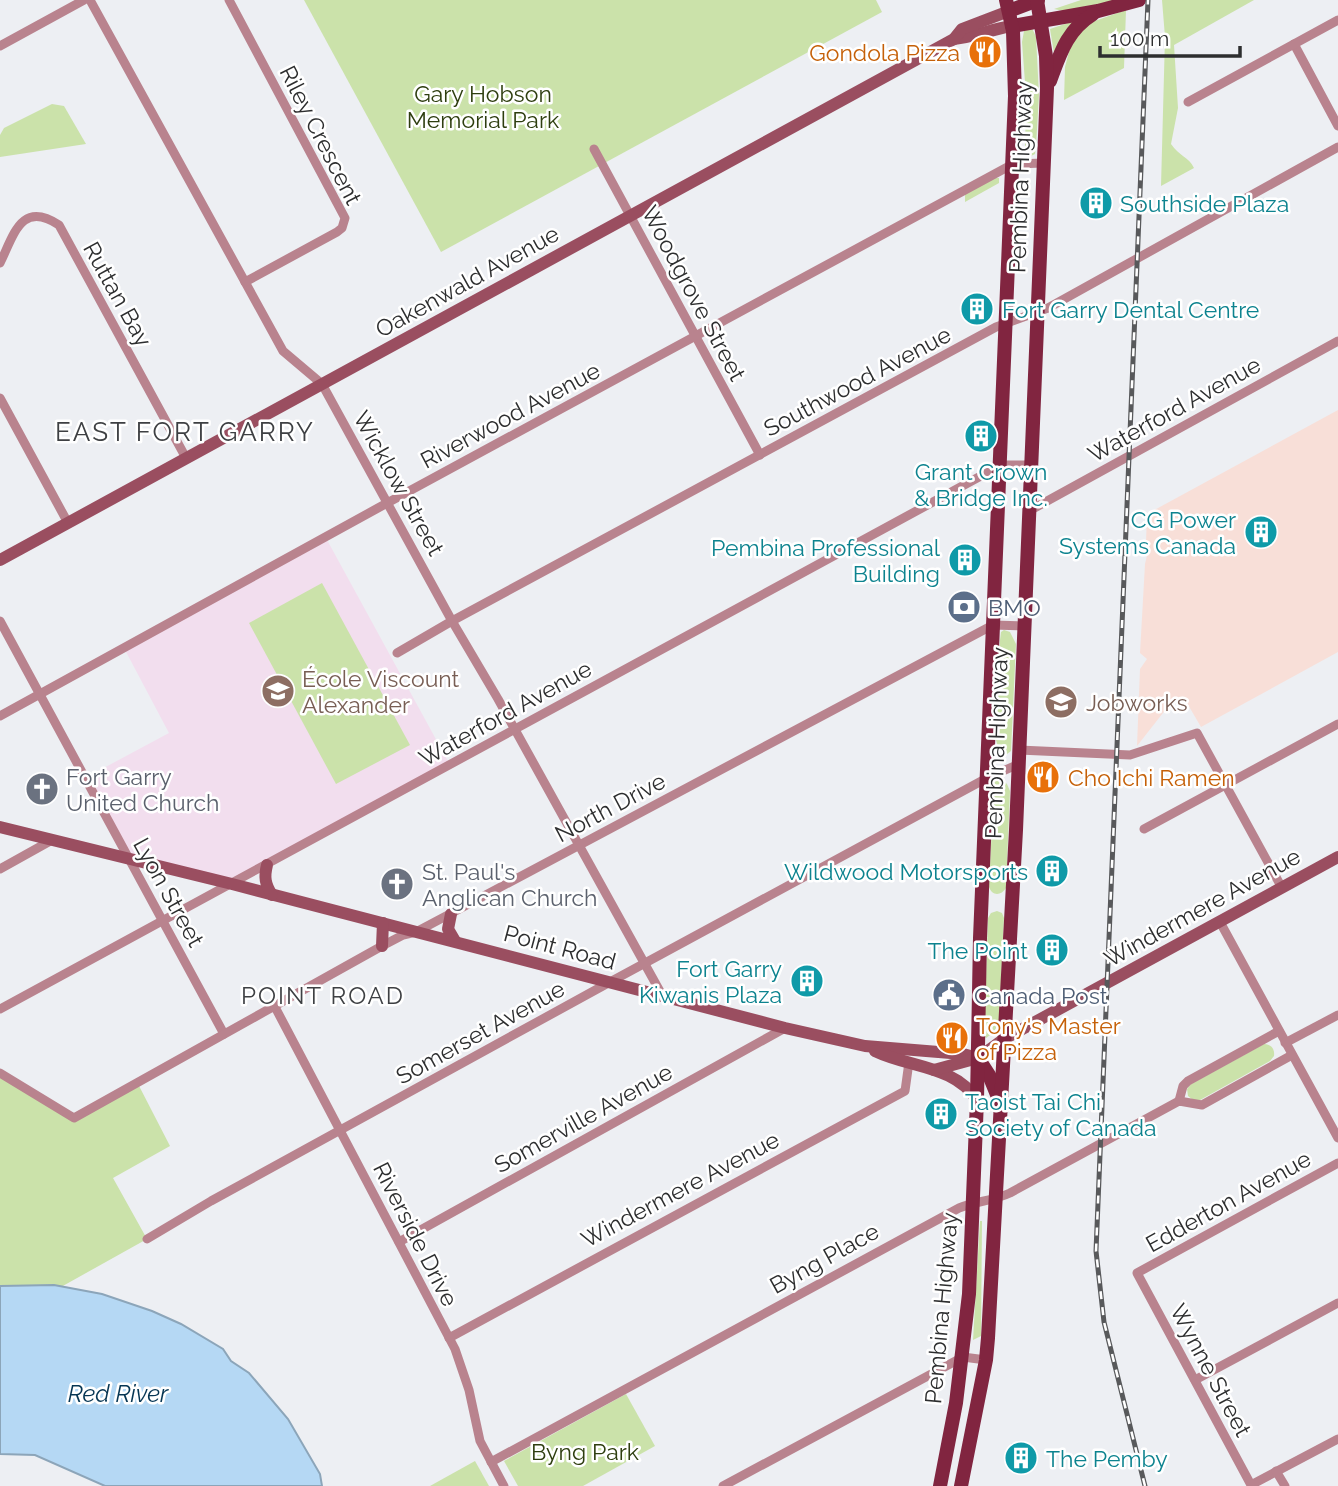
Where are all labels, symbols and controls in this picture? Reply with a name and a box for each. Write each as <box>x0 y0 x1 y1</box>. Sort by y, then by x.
scale bar <box>1100 14 1240 58</box>
text: 100 m <box>1110 26 1169 51</box>
restaurant icon: Gondola Pizza <box>966 33 1004 71</box>
place label: Gondola Pizza <box>809 39 960 66</box>
street label: Riley Crescent <box>274 61 368 209</box>
park label: Gary Hobson Memorial Park <box>407 80 559 133</box>
street label: Pembina Highway <box>1003 81 1037 273</box>
building icon: Southside Plaza <box>1077 184 1115 222</box>
place label: Southside Plaza <box>1120 190 1289 217</box>
street label: Woodgrove Street <box>636 201 752 385</box>
street label: Oakenwald Avenue <box>371 219 563 343</box>
street label: Ruttan Bay <box>78 237 158 351</box>
building icon: Fort Garry Dental Centre <box>958 290 996 328</box>
place label: Fort Garry Dental Centre <box>1002 296 1259 323</box>
street label: Southwood Avenue <box>759 320 955 442</box>
street label: Waterford Avenue <box>1083 350 1265 468</box>
street label: Riverwood Avenue <box>416 356 604 474</box>
street label: Wicklow Street <box>348 406 450 560</box>
district label: EAST FORT GARRY <box>55 417 315 447</box>
building icon: Grant Crown & Bridge Inc. <box>962 417 1000 455</box>
place label: Grant Crown & Bridge Inc. <box>914 458 1048 511</box>
place label: CG Power Systems Canada <box>1059 506 1236 559</box>
building icon: CG Power Systems Canada <box>1242 513 1280 551</box>
place label: Pembina Professional Building <box>711 534 941 587</box>
building icon: Pembina Professional Building <box>946 541 984 579</box>
bank icon: BMO <box>945 588 983 626</box>
place label: BMO <box>988 594 1041 621</box>
street label: Pembina Highway <box>979 647 1013 839</box>
street label: Waterford Avenue <box>414 654 596 772</box>
place label: École Viscount Alexander <box>302 665 460 718</box>
school or university icon: École Viscount Alexander <box>259 672 297 710</box>
school or university icon: Jobworks <box>1042 683 1080 721</box>
place label: Jobworks <box>1086 689 1188 716</box>
restaurant icon: Cho Ichi Ramen <box>1024 758 1062 796</box>
place label: Fort Garry United Church <box>66 763 219 816</box>
place label: Cho Ichi Ramen <box>1068 764 1235 791</box>
street label: North Drive <box>550 767 670 847</box>
church icon: Fort Garry United Church <box>23 770 61 808</box>
street label: Lyon Street <box>128 833 210 951</box>
street label: Windermere Avenue <box>1099 842 1305 972</box>
building icon: Wildwood Motorsports <box>1033 852 1071 890</box>
place label: St. Paul's Anglican Church <box>422 858 597 911</box>
place label: Wildwood Motorsports <box>784 858 1028 885</box>
church icon: St. Paul's Anglican Church <box>378 865 416 903</box>
street label: Point Road <box>501 919 619 975</box>
building icon: The Point <box>1033 931 1071 969</box>
place label: The Point <box>927 937 1028 964</box>
place label: Fort Garry Kiwanis Plaza <box>639 955 782 1008</box>
building icon: Fort Garry Kiwanis Plaza <box>788 962 826 1000</box>
street label: Somerset Avenue <box>391 975 569 1089</box>
public building icon: Canada Post <box>930 976 968 1014</box>
district label: POINT ROAD <box>241 981 405 1010</box>
place label: Canada Post <box>974 982 1108 1009</box>
place label: Tony's Master of Pizza <box>976 1012 1121 1065</box>
restaurant icon: Tony's Master of Pizza <box>933 1019 971 1057</box>
street label: Somerville Avenue <box>489 1058 677 1178</box>
place label: Taoist Tai Chi Society of Canada <box>965 1088 1157 1141</box>
building icon: Taoist Tai Chi Society of Canada <box>922 1095 960 1133</box>
street label: Windermere Avenue <box>577 1125 783 1253</box>
street label: Edderton Avenue <box>1141 1145 1315 1257</box>
street label: Riverside Drive <box>368 1157 464 1311</box>
street label: Pembina Highway <box>919 1211 963 1405</box>
street label: Byng Place <box>765 1217 883 1299</box>
street label: Wynne Street <box>1165 1299 1257 1441</box>
water label: Red River <box>68 1379 169 1408</box>
park label: Byng Park <box>531 1438 639 1465</box>
building icon: The Pemby <box>1002 1439 1040 1477</box>
place label: The Pemby <box>1046 1445 1168 1472</box>

